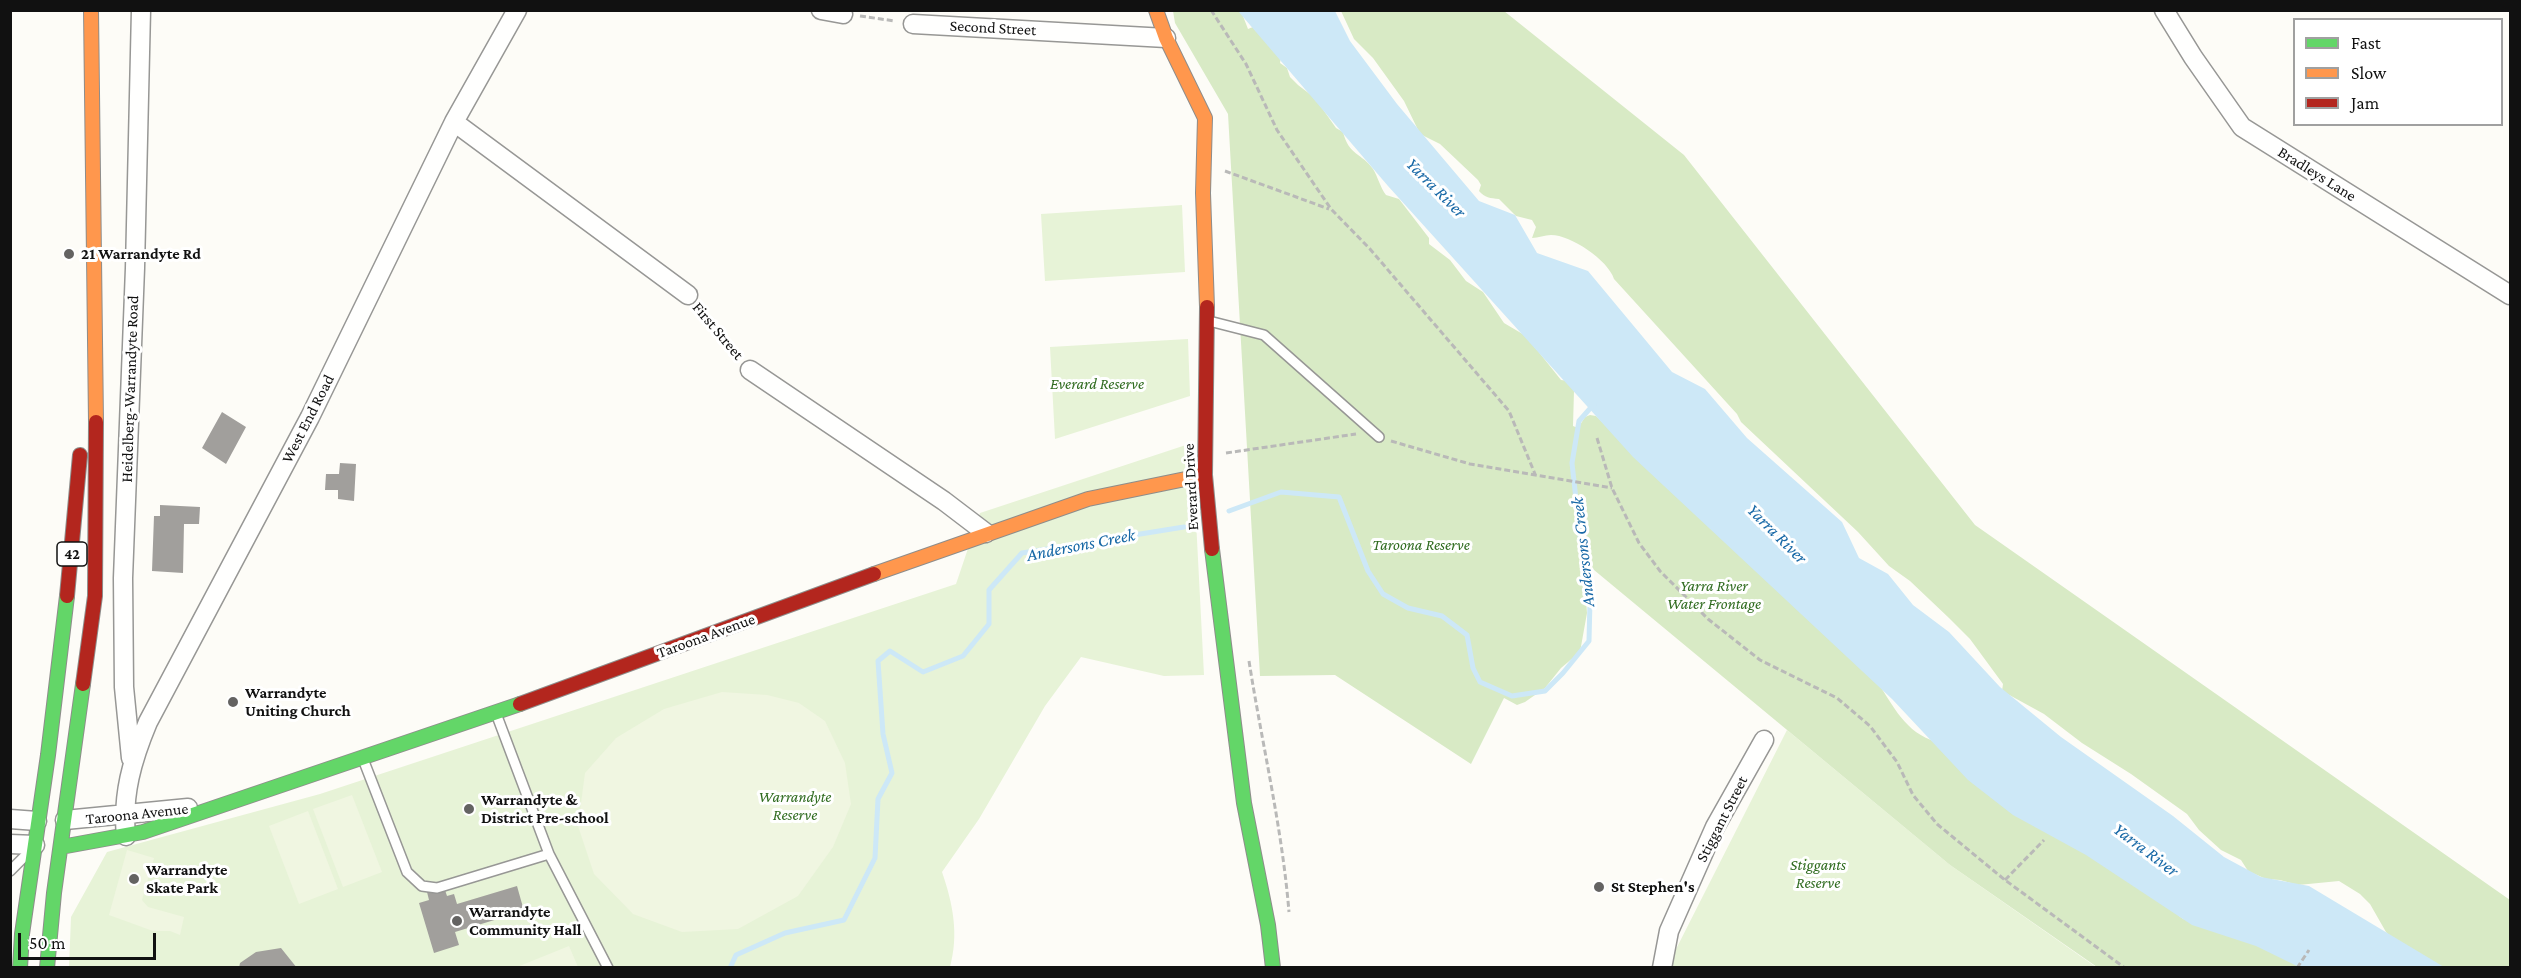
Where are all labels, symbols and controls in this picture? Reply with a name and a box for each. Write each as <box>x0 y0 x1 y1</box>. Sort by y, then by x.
street label: Second Street <box>949 16 1037 40</box>
legend <box>2293 18 2503 126</box>
text: Fast <box>2351 33 2381 53</box>
text: Slow <box>2351 63 2386 83</box>
text: Jam <box>2351 93 2379 113</box>
street label: Bradleys Lane <box>2274 142 2360 206</box>
water label: Yarra River <box>1401 153 1471 223</box>
place label: 21 Warrandyte Rd <box>81 244 201 264</box>
marker: 21 Warrandyte Rd <box>62 247 76 261</box>
street label: Heidelberg-Warrandyte Road <box>117 295 143 483</box>
street label: First Street <box>688 298 748 364</box>
street label: West End Road <box>277 372 339 466</box>
park label: Everard Reserve <box>1050 374 1144 394</box>
street label: Everard Drive <box>1179 443 1203 531</box>
water label: Andersons Creek <box>1567 496 1599 608</box>
water label: Yarra River <box>1742 499 1812 569</box>
water label: Andersons Creek <box>1025 524 1137 566</box>
park label: Taroona Reserve <box>1372 535 1470 555</box>
road number: 42 <box>57 542 87 566</box>
park label: Yarra River Water Frontage <box>1667 576 1761 614</box>
street label: Taroona Avenue <box>654 609 758 663</box>
place label: Warrandyte Uniting Church <box>245 683 351 721</box>
marker: Warrandyte Uniting Church <box>226 695 240 709</box>
street label: Stiggant Street <box>1692 773 1752 865</box>
park label: Warrandyte Reserve <box>759 787 831 825</box>
place label: Warrandyte & District Pre-school <box>481 790 609 828</box>
street label: Taroona Avenue <box>85 799 189 829</box>
marker: Warrandyte & District Pre-school <box>462 802 476 816</box>
water label: Yarra River <box>2109 818 2183 882</box>
park label: Stiggants Reserve <box>1790 855 1846 893</box>
place label: Warrandyte Skate Park <box>146 860 228 898</box>
marker: Warrandyte Skate Park <box>127 872 141 886</box>
place label: St Stephen's <box>1611 877 1694 897</box>
marker: St Stephen's <box>1592 880 1606 894</box>
place label: Warrandyte Community Hall <box>469 902 581 940</box>
marker: Warrandyte Community Hall <box>450 914 464 928</box>
scale bar <box>21 921 159 959</box>
text: 50 m <box>29 933 66 953</box>

